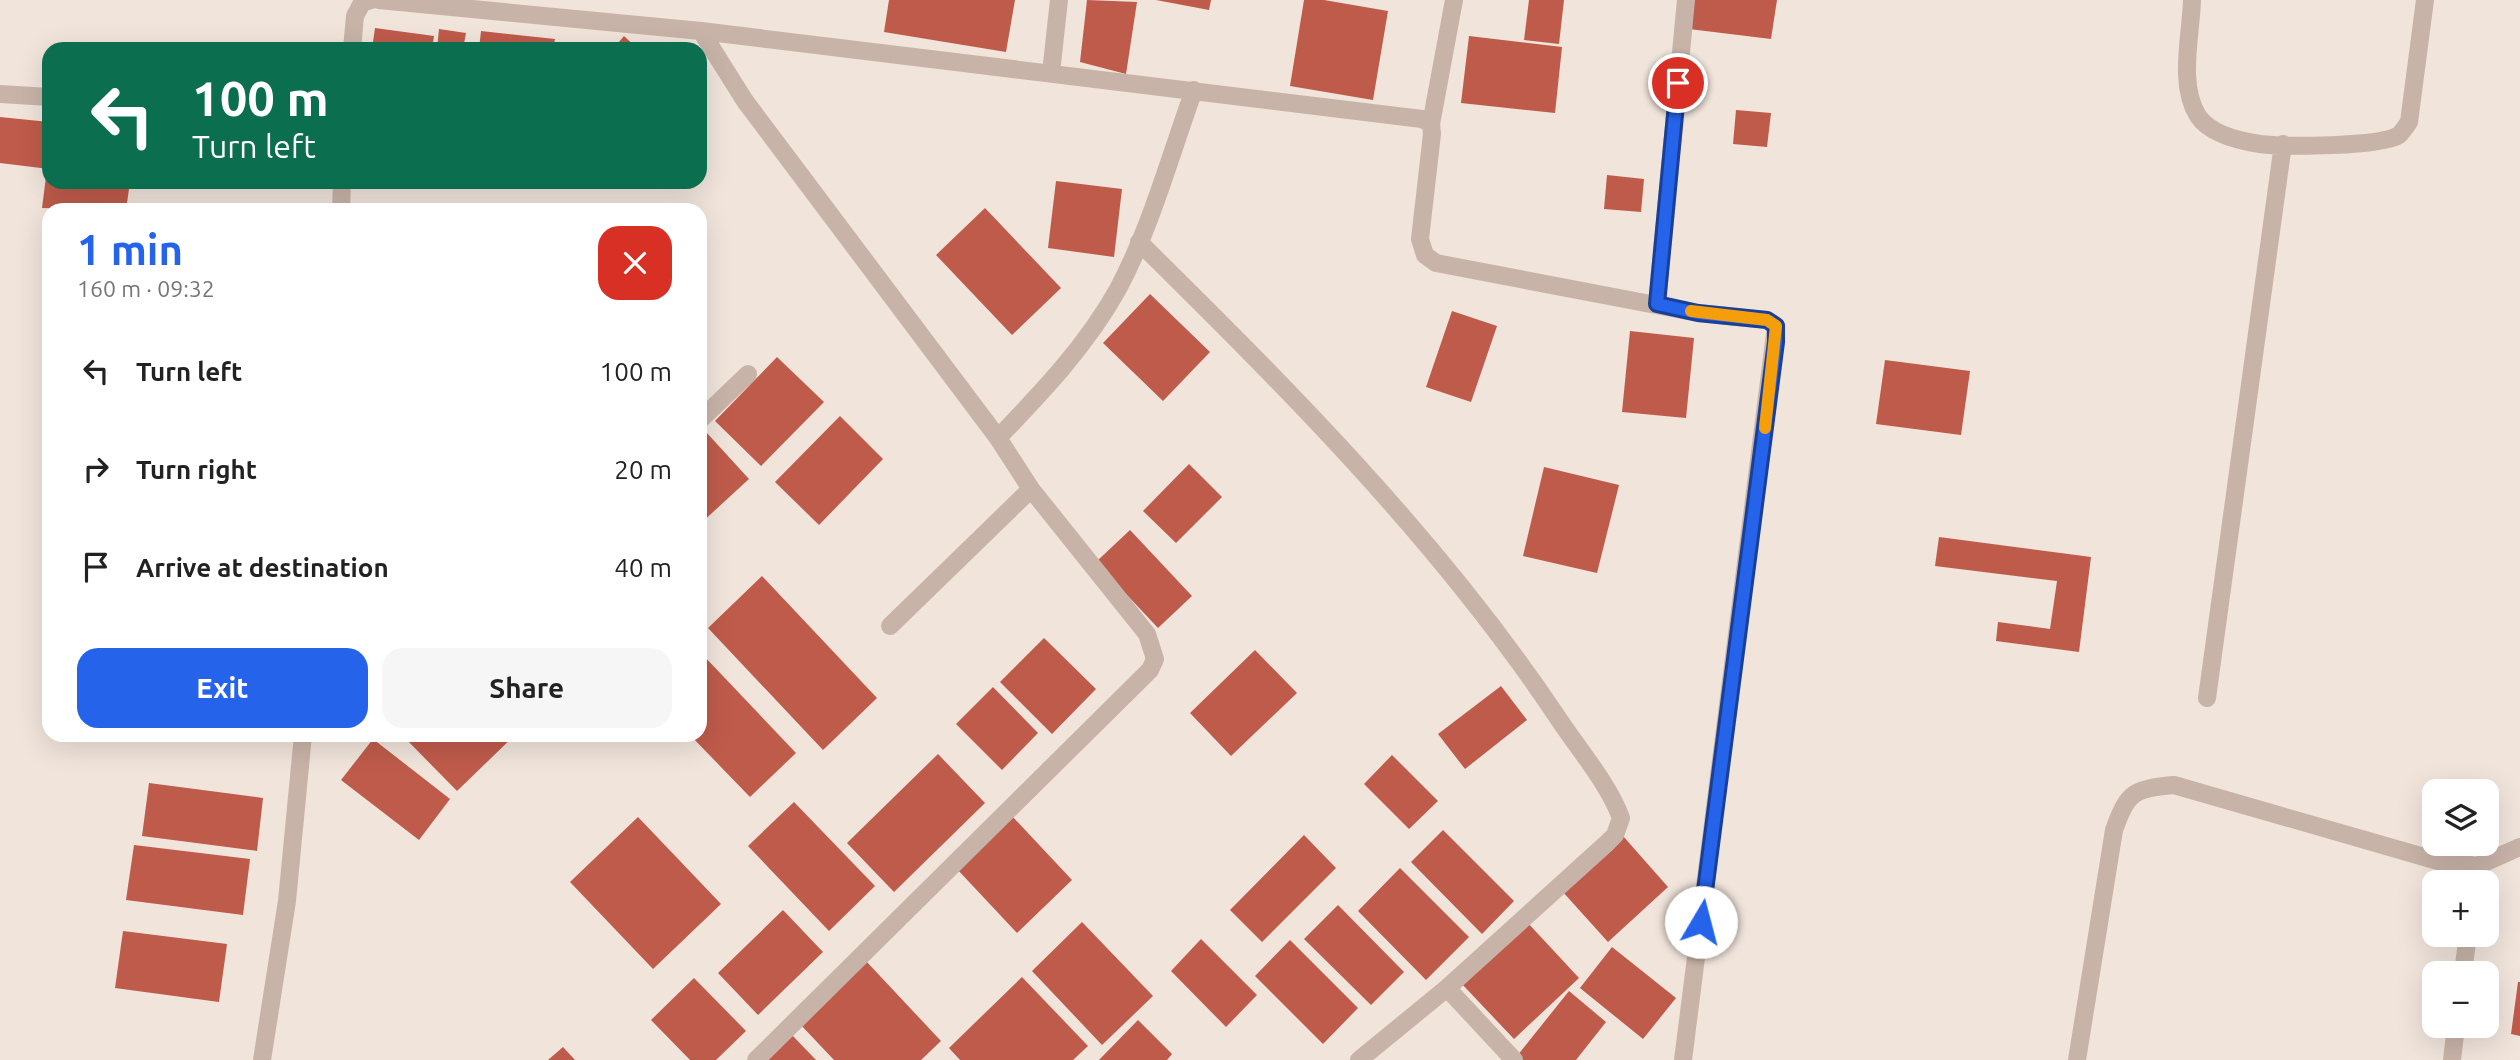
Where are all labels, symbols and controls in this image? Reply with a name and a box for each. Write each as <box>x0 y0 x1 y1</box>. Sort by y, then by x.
pin <box>1648 53 1708 113</box>
icon: arrive <box>1659 64 1697 102</box>
icon: left <box>77 70 168 161</box>
text: 100 m <box>192 70 329 125</box>
text: Turn left <box>192 128 316 164</box>
text: 1 min <box>77 226 183 273</box>
button: close <box>598 226 672 300</box>
text: 160 m · 09:32 <box>77 276 215 301</box>
icon: left <box>77 352 115 390</box>
text: Turn left <box>136 357 242 386</box>
text: 100 m <box>600 357 672 386</box>
icon: right <box>77 450 115 488</box>
text: Turn right <box>136 455 257 484</box>
text: 20 m <box>614 455 672 484</box>
icon: arrive <box>77 548 115 586</box>
text: Arrive at destination <box>136 553 389 582</box>
text: 40 m <box>614 553 672 582</box>
button: Exit <box>77 648 368 728</box>
button: Share <box>382 648 672 728</box>
map controls <box>2422 779 2499 1038</box>
button: layers <box>2422 779 2499 856</box>
button: + <box>2422 870 2499 947</box>
position arrow <box>1664 885 1738 959</box>
button: − <box>2422 961 2499 1038</box>

